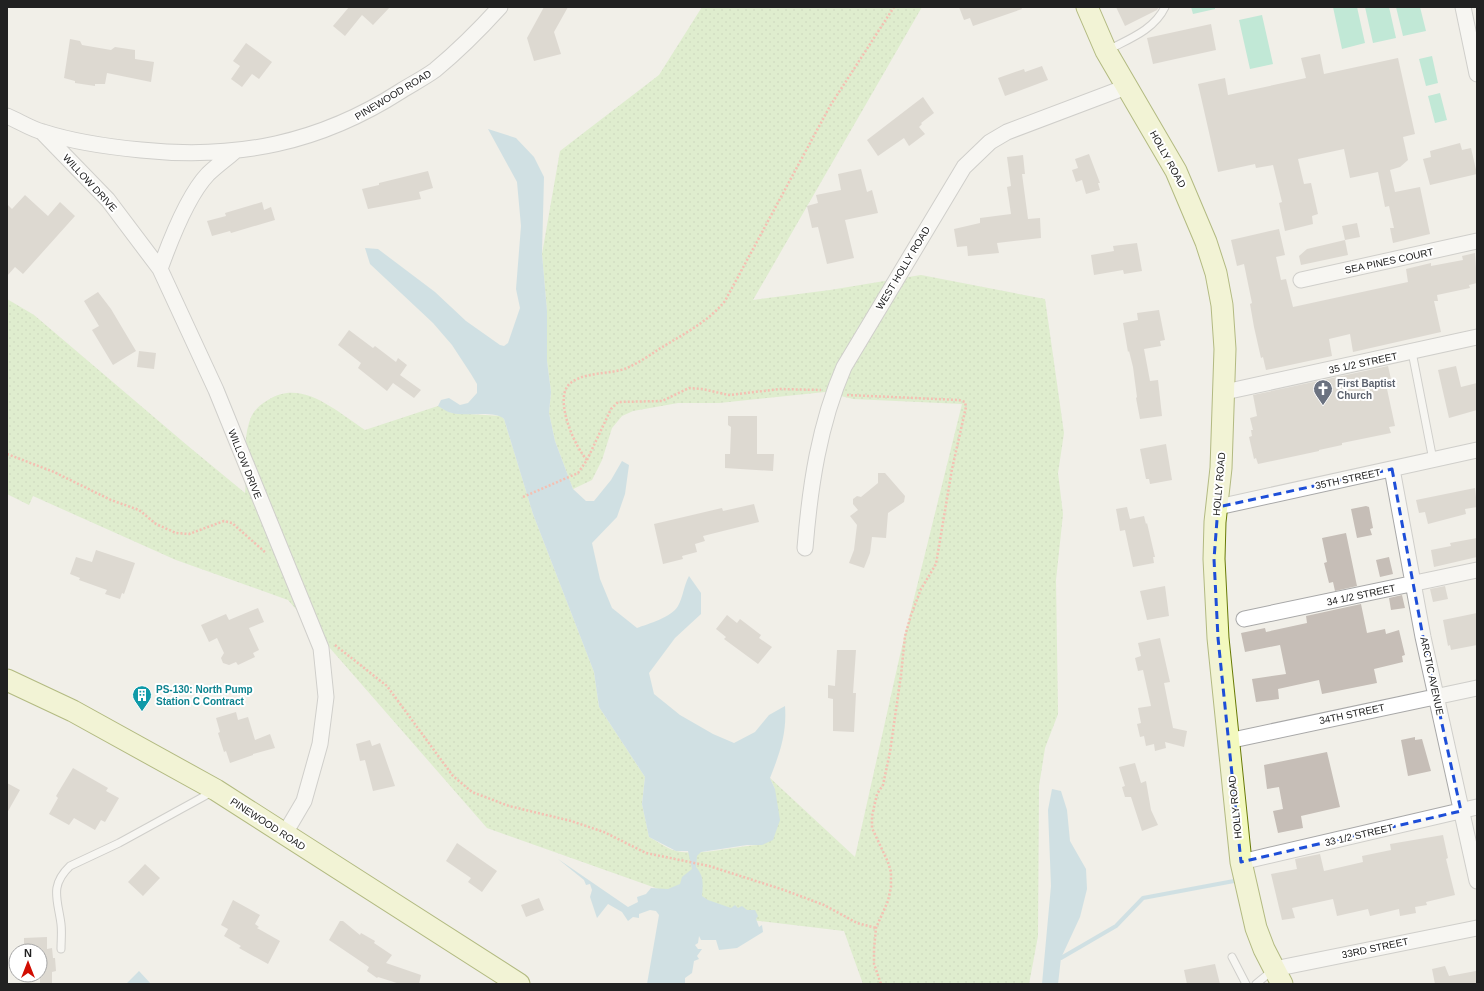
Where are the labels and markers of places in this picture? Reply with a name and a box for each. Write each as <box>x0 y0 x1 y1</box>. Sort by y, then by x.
church icon: First Baptist Church <box>1312 378 1334 406</box>
place label: First Baptist Church <box>1337 378 1396 401</box>
building icon: PS-130: North Pump Station C Contract <box>131 684 153 712</box>
place label: PS-130: North Pump Station C Contract <box>156 684 253 707</box>

